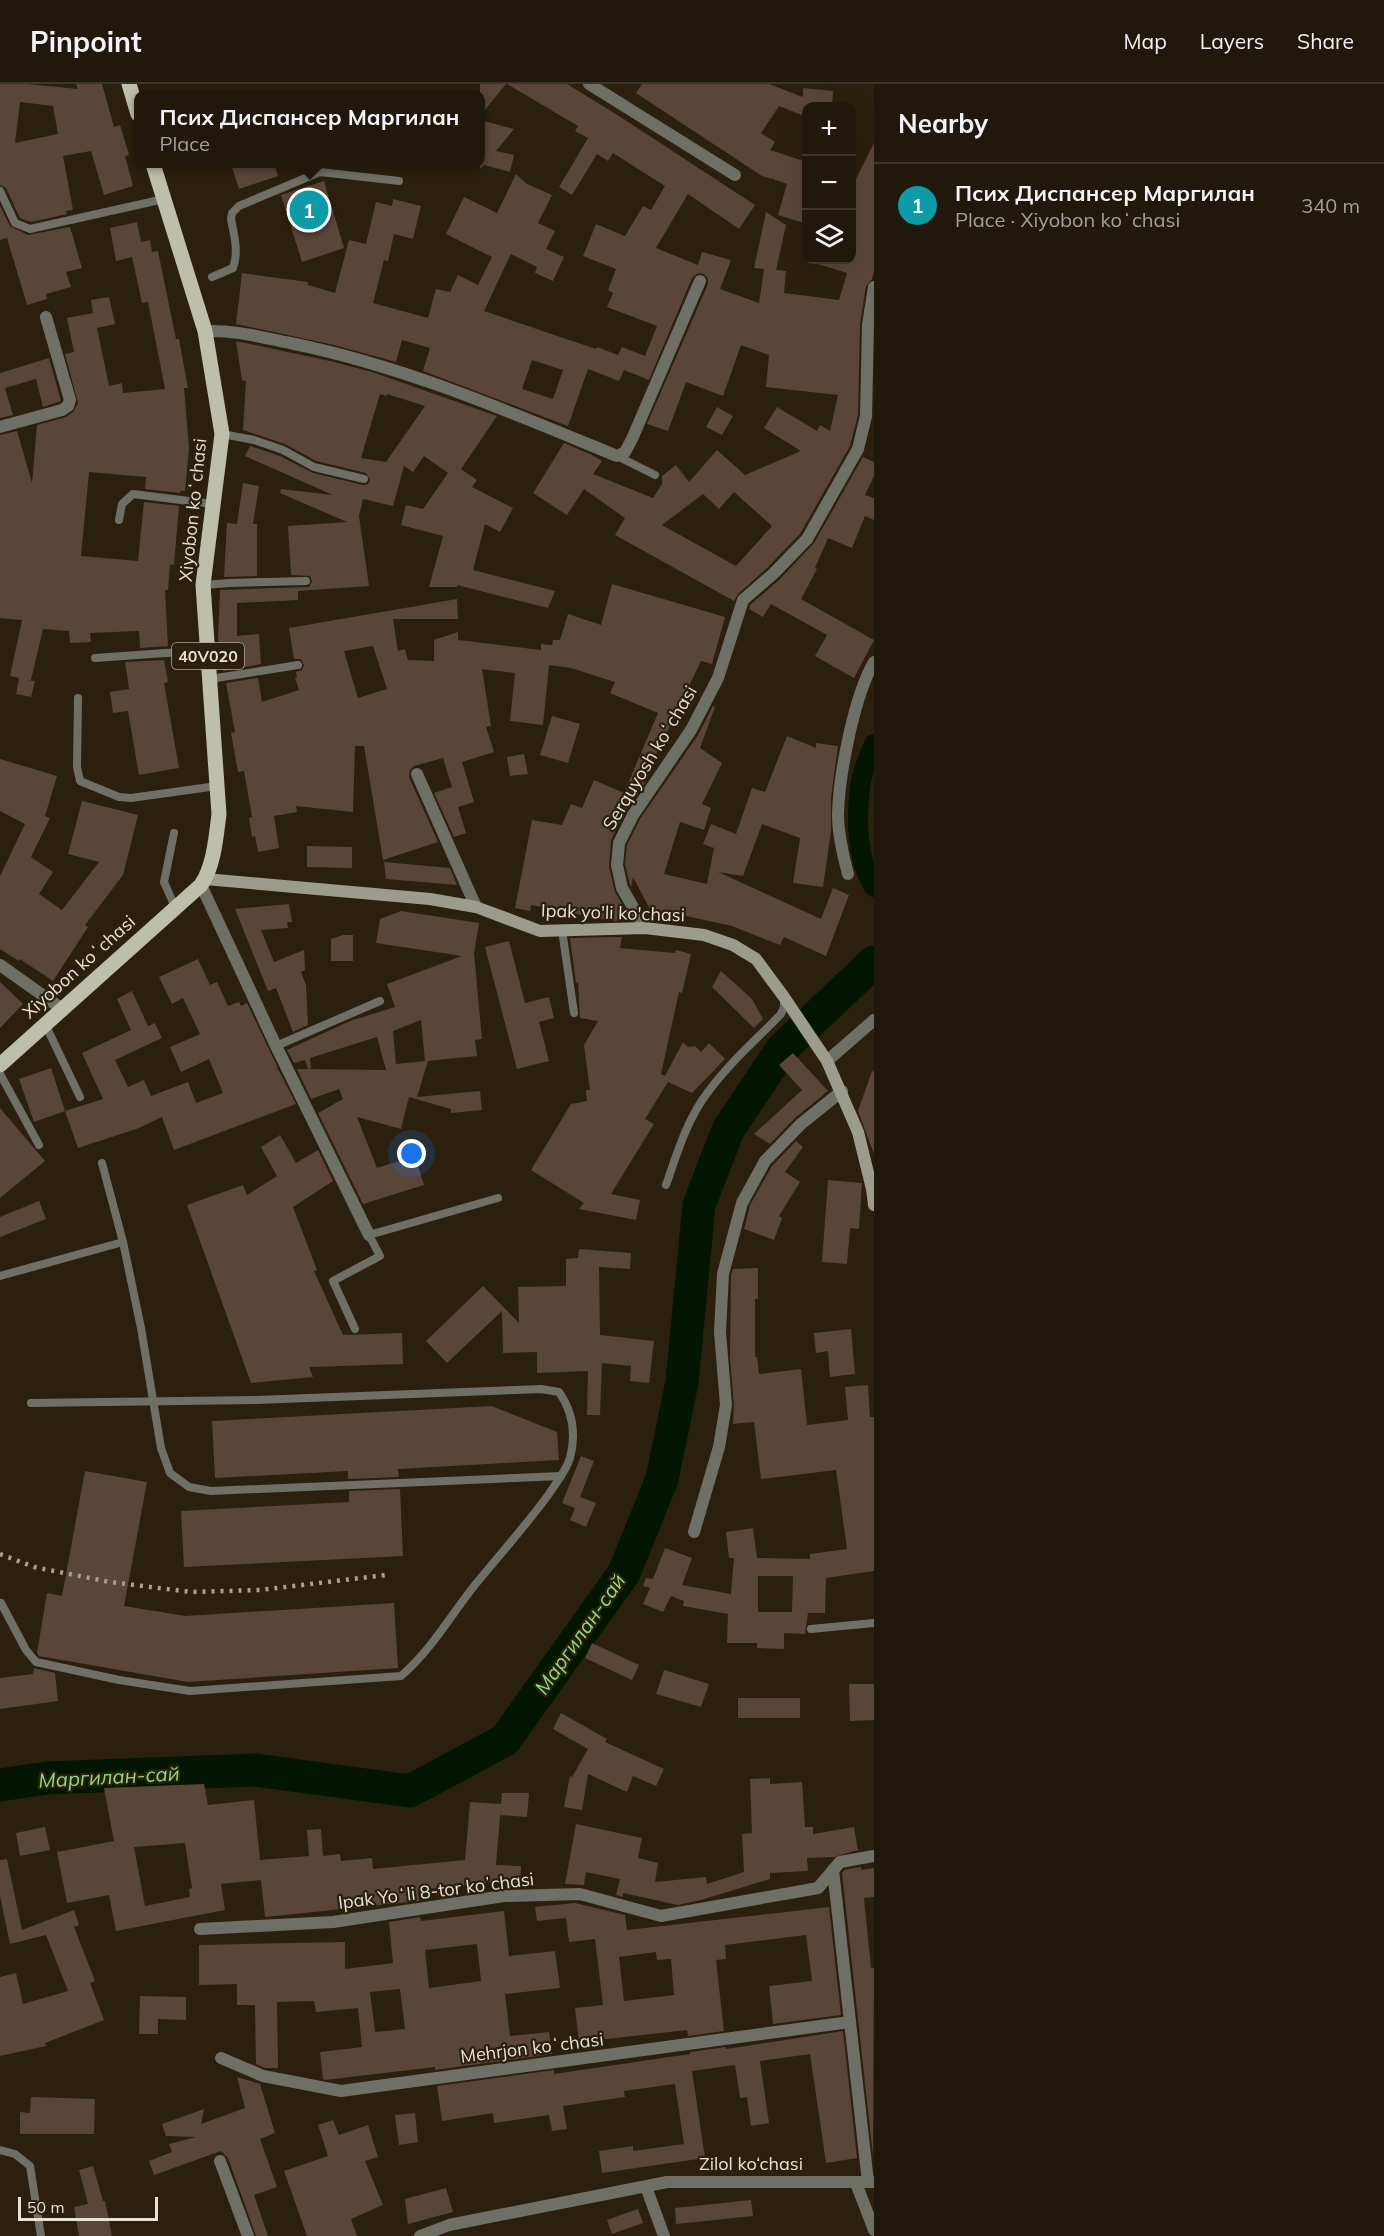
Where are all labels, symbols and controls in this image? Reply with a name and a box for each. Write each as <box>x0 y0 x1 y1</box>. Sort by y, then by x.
text: Pinpoint <box>30 24 142 59</box>
text: Map <box>1124 28 1167 54</box>
text: Layers <box>1200 28 1264 54</box>
text: Share <box>1297 28 1354 54</box>
popup <box>134 90 485 168</box>
map controls <box>802 102 856 264</box>
button: + <box>802 102 856 156</box>
text: Псих Диспансер Маргилан <box>160 103 459 131</box>
text: Nearby <box>898 107 988 140</box>
text: Place <box>160 131 210 156</box>
button: − <box>802 156 856 210</box>
text: Псих Диспансер Маргилан <box>955 179 1255 207</box>
pin: 1 <box>290 188 328 232</box>
text: 1 <box>912 193 924 218</box>
text: 340 m <box>1301 193 1360 218</box>
text: Place · Xiyobon koʻchasi <box>955 207 1180 232</box>
button: layers <box>802 210 856 264</box>
street label: Xiyobon koʻchasi <box>174 437 211 583</box>
road number: 40V020 <box>172 643 244 669</box>
street label: Serquyosh koʻchasi <box>597 681 702 834</box>
street label: Ipak yo'li ko'chasi <box>541 898 685 927</box>
street label: Xiyobon koʻchasi <box>18 910 140 1023</box>
your location <box>397 1139 426 1168</box>
water label: Маргилан-сай <box>529 1569 630 1699</box>
water label: Маргилан-сай <box>38 1760 180 1793</box>
street label: Ipak Yoʻli 8-tor koʼchasi <box>337 1867 535 1914</box>
street label: Mehrjon koʻchasi <box>459 2027 605 2068</box>
street label: Zilol ko‘chasi <box>699 2152 803 2175</box>
scale bar <box>18 2194 158 2222</box>
text: 50 m <box>27 2197 64 2217</box>

